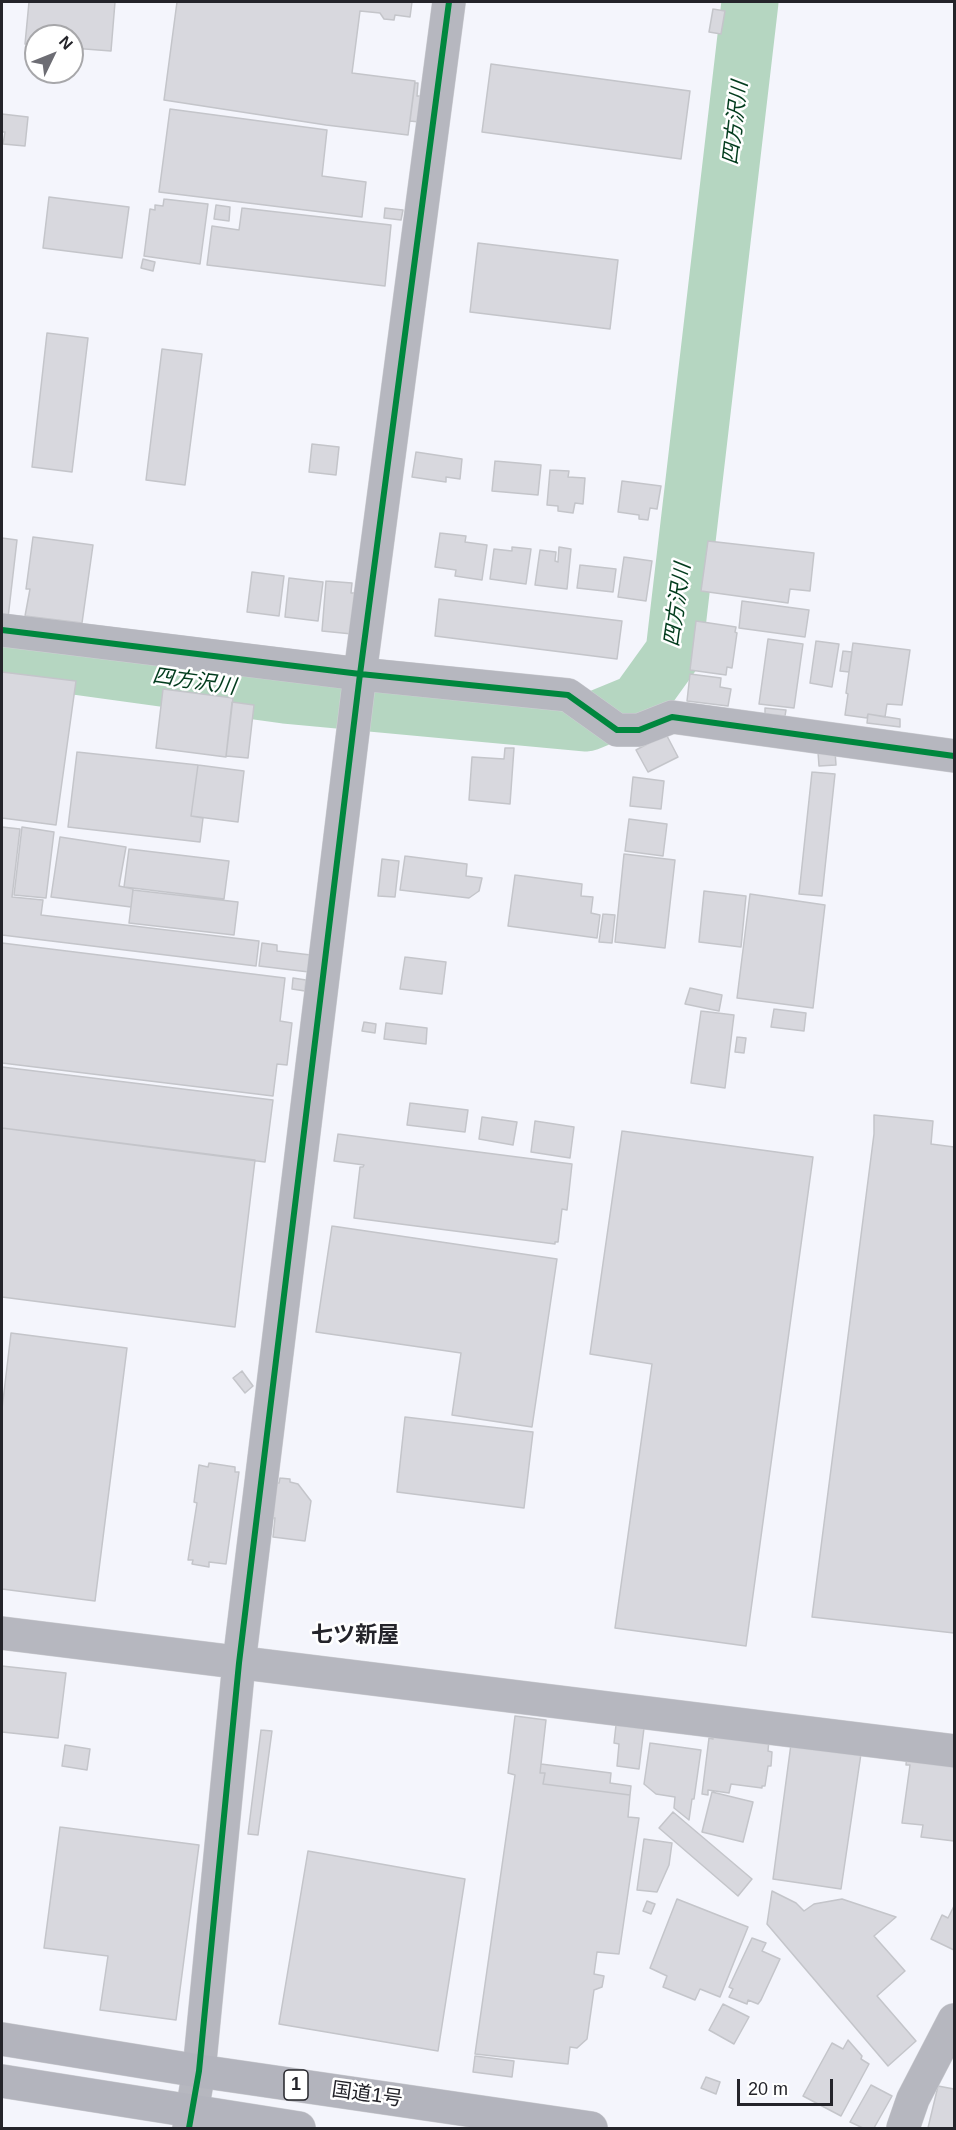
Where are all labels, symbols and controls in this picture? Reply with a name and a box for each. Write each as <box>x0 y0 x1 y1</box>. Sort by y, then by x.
north arrow <box>24 24 84 84</box>
text: N <box>56 33 76 53</box>
water label: 四方沢川 <box>718 80 754 166</box>
water label: 四方沢川 <box>660 562 696 648</box>
water label: 四方沢川 <box>151 664 237 700</box>
district label: 七ツ新屋 <box>311 1623 399 1649</box>
scale bar <box>740 2067 836 2105</box>
road number: 1 <box>284 2070 308 2100</box>
street label: 国道1号 <box>330 2078 404 2112</box>
text: 20 m <box>748 2079 788 2099</box>

